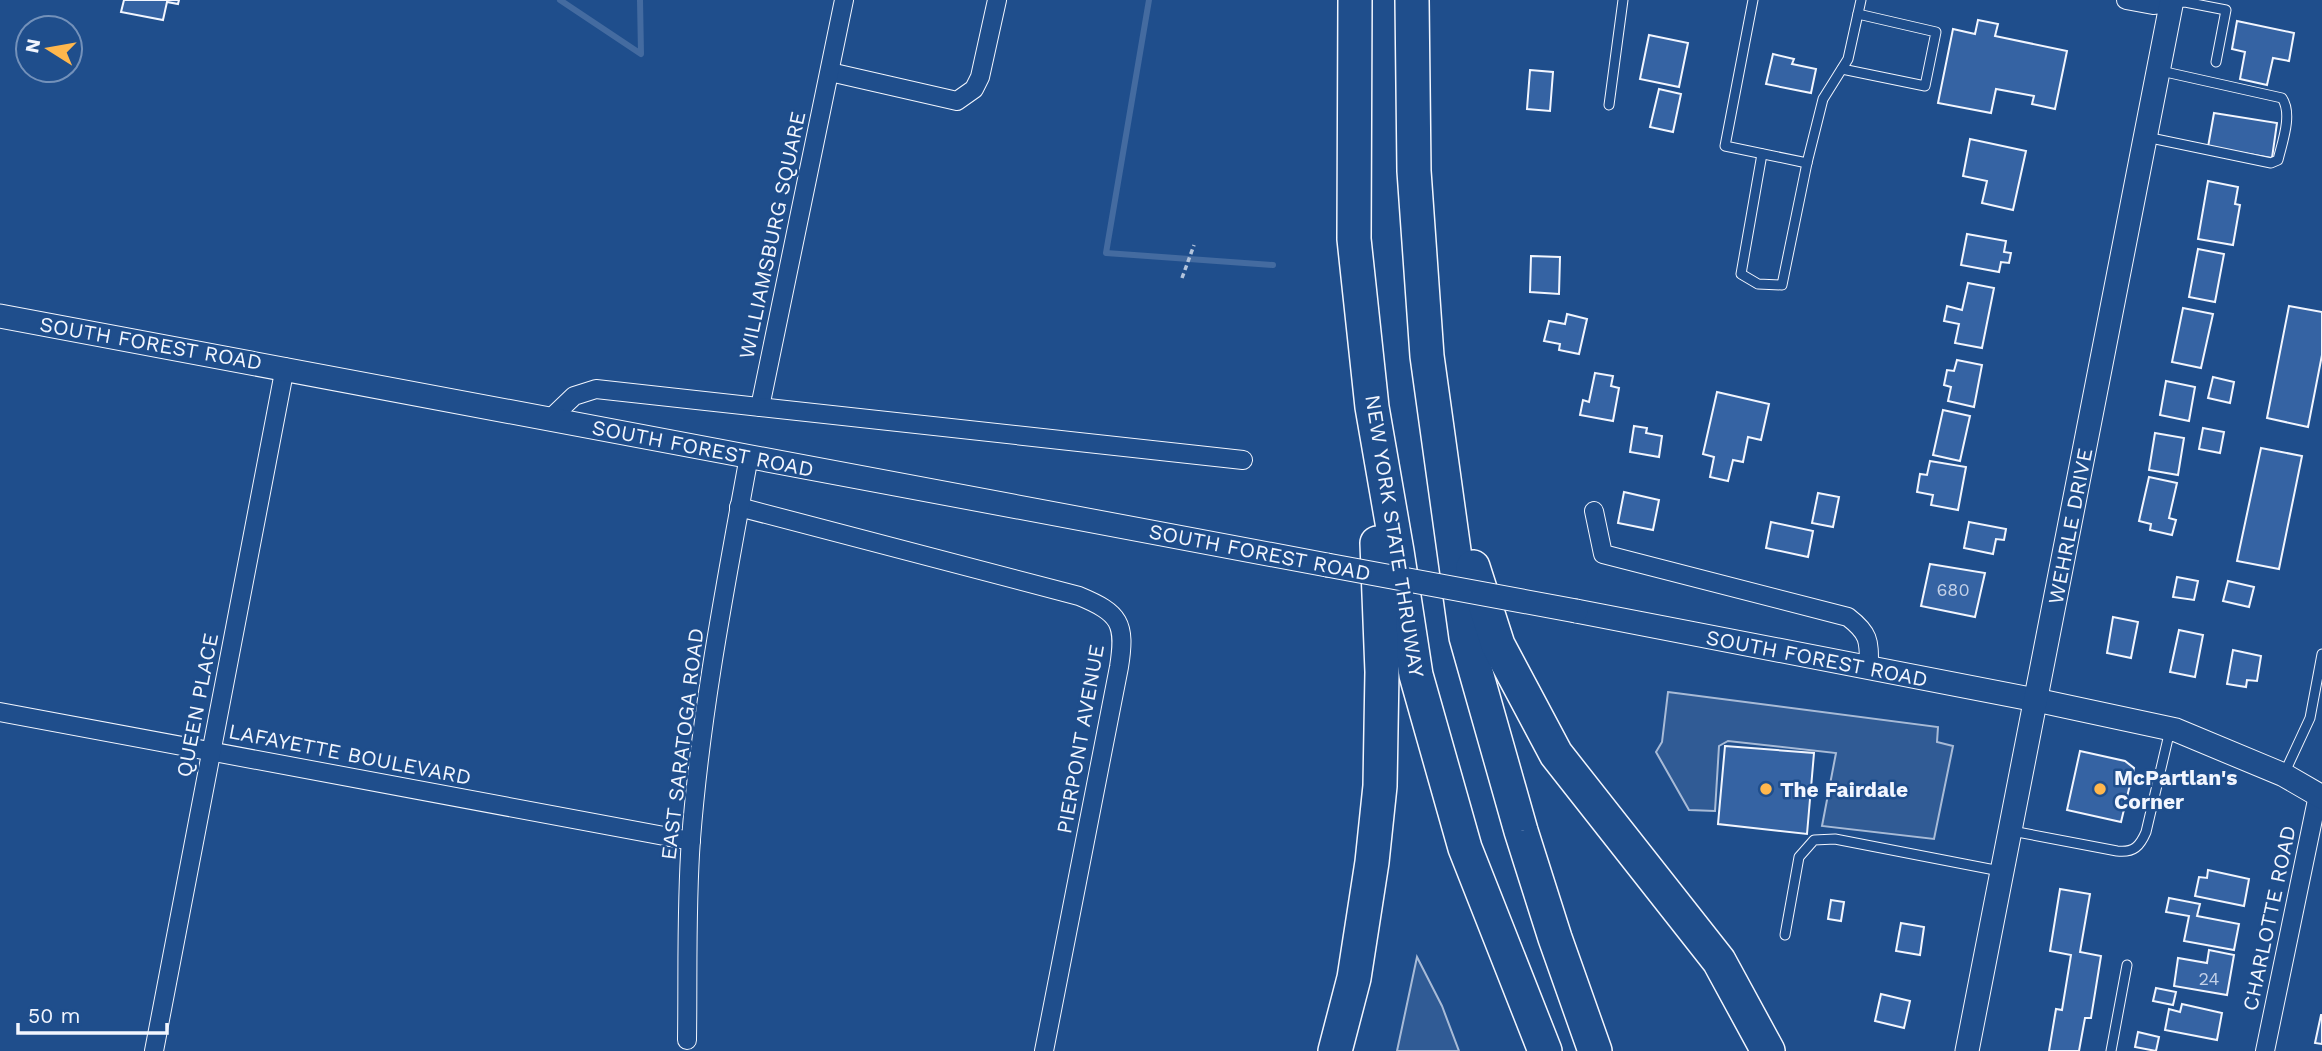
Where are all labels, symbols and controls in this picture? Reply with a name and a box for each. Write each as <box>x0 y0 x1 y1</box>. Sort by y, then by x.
north arrow <box>14 14 84 84</box>
text: N <box>20 37 45 55</box>
street label: WILLIAMSBURG SQUARE <box>734 109 810 361</box>
street label: SOUTH FOREST ROAD <box>38 311 264 375</box>
street label: NEW YORK STATE THRUWAY <box>1360 393 1430 679</box>
street label: SOUTH FOREST ROAD <box>590 414 816 482</box>
street label: WEHRLE DRIVE <box>2043 446 2097 606</box>
street label: SOUTH FOREST ROAD <box>1147 518 1373 586</box>
house number: 680 <box>1936 579 1970 600</box>
street label: SOUTH FOREST ROAD <box>1704 624 1930 692</box>
street label: EAST SARATOGA ROAD <box>655 627 709 861</box>
street label: QUEEN PLACE <box>171 631 223 779</box>
street label: PIERPONT AVENUE <box>1051 642 1109 836</box>
street label: LAFAYETTE BOULEVARD <box>227 718 473 790</box>
place label: McPartlan's Corner <box>2114 765 2237 814</box>
place label: The Fairdale <box>1780 777 1908 802</box>
marker: The Fairdale <box>1758 781 1774 797</box>
marker: McPartlan's Corner <box>2092 781 2108 797</box>
street label: CHARLOTTE ROAD <box>2237 823 2301 1013</box>
house number: 24 <box>2199 968 2219 989</box>
scale bar <box>18 992 166 1036</box>
text: 50 m <box>28 1003 80 1028</box>

